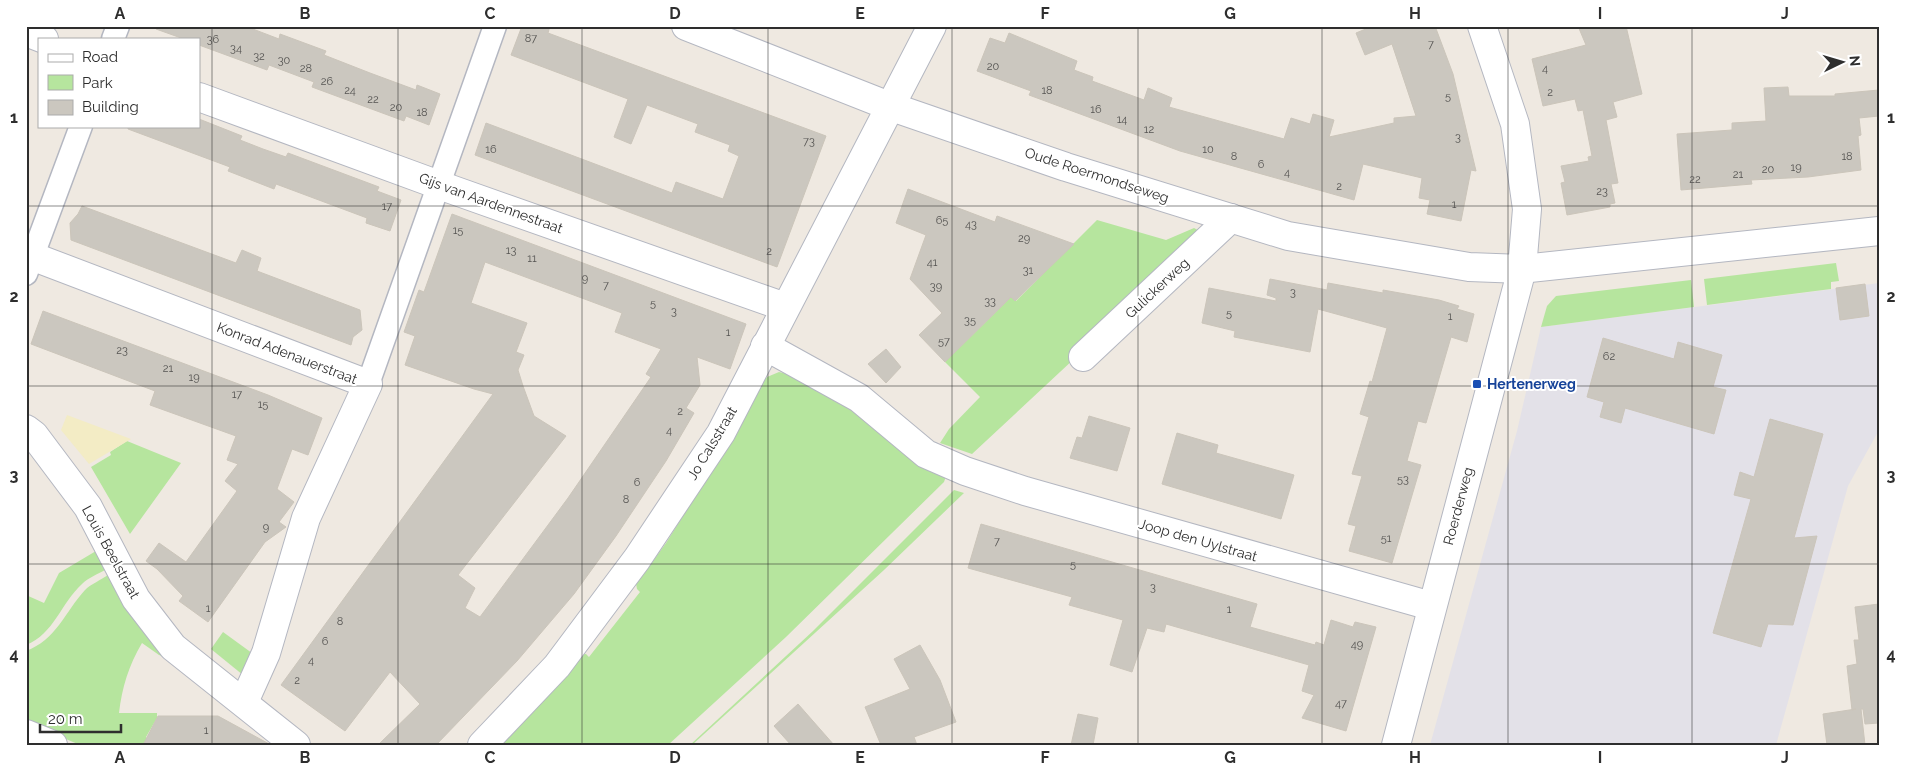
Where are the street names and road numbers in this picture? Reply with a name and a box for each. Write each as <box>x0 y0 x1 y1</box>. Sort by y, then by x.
street label: Oude Roermondseweg <box>1023 144 1171 206</box>
street label: Gijs van Aardennestraat <box>417 170 565 237</box>
street label: Gulickerweg <box>1122 255 1192 321</box>
street label: Konrad Adenauerstraat <box>215 319 360 387</box>
street label: Jo Calsstraat <box>684 403 740 483</box>
street label: Roerderweg <box>1440 465 1476 547</box>
street label: Louis Beelstraat <box>79 503 143 602</box>
street label: Joop den Uylstraat <box>1137 515 1259 565</box>

